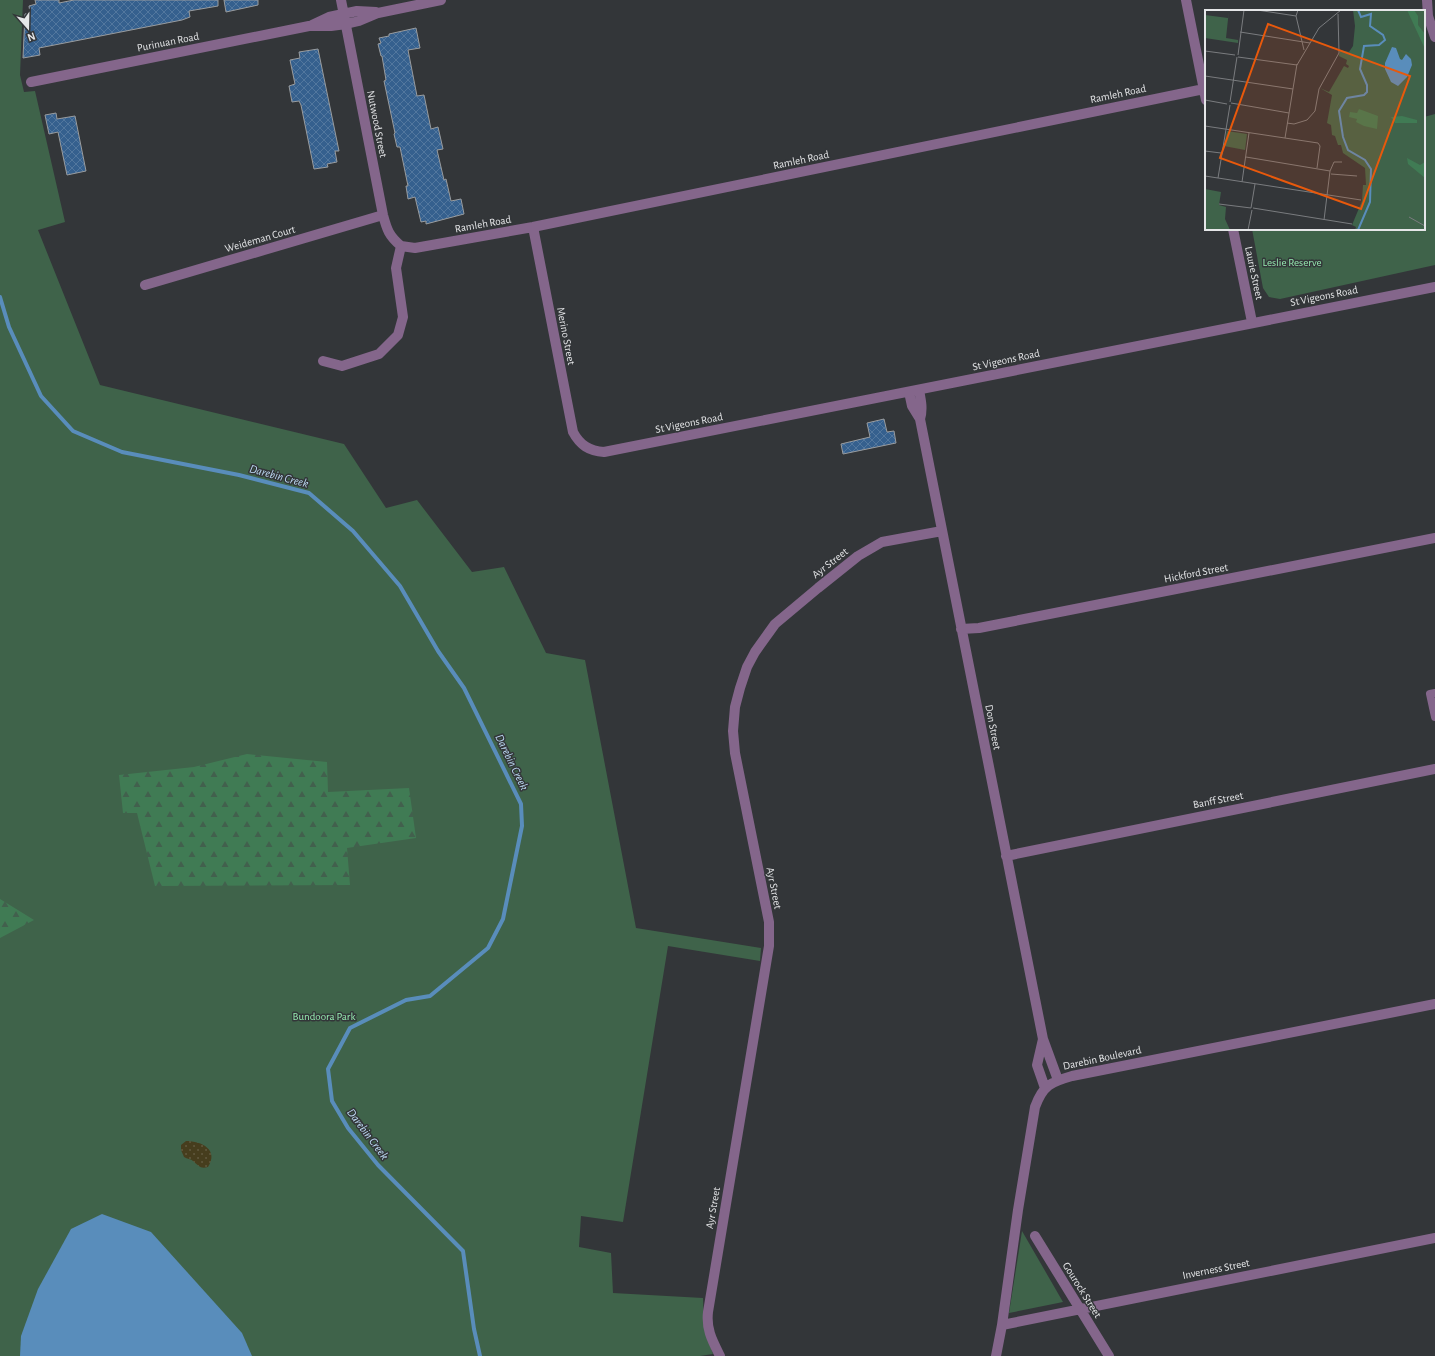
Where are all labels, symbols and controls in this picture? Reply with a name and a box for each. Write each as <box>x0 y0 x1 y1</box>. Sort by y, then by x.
north arrow <box>8 8 48 48</box>
inset map <box>1205 10 1425 230</box>
text: N <box>26 30 37 43</box>
street label: Purinuan Road <box>136 31 200 53</box>
street label: Ramleh Road <box>1089 83 1147 105</box>
street label: Nutwood Street <box>365 90 389 159</box>
street label: Ramleh Road <box>772 149 830 171</box>
street label: Ramleh Road <box>454 214 512 234</box>
street label: Weideman Court <box>224 224 297 254</box>
street label: Laurie Street <box>1243 245 1265 301</box>
park label: Leslie Reserve <box>1262 257 1322 268</box>
street label: St Vigeons Road <box>1289 284 1359 308</box>
street label: Merino Street <box>555 306 577 366</box>
street label: St Vigeons Road <box>971 347 1041 373</box>
street label: St Vigeons Road <box>654 411 724 435</box>
water label: Darebin Creek <box>248 462 310 490</box>
street label: Ayr Street <box>810 545 850 580</box>
street label: Hickford Street <box>1163 561 1229 585</box>
street label: Don Street <box>983 703 1003 751</box>
water label: Darebin Creek <box>493 732 531 792</box>
street label: Banff Street <box>1192 790 1244 810</box>
street label: Ayr Street <box>765 866 784 910</box>
park label: Bundoora Park <box>293 1011 355 1022</box>
street label: Darebin Boulevard <box>1062 1044 1142 1072</box>
water label: Darebin Creek <box>345 1106 391 1162</box>
street label: Ayr Street <box>704 1186 722 1230</box>
street label: Inverness Street <box>1182 1257 1251 1281</box>
street label: Gourock Street <box>1061 1260 1104 1320</box>

